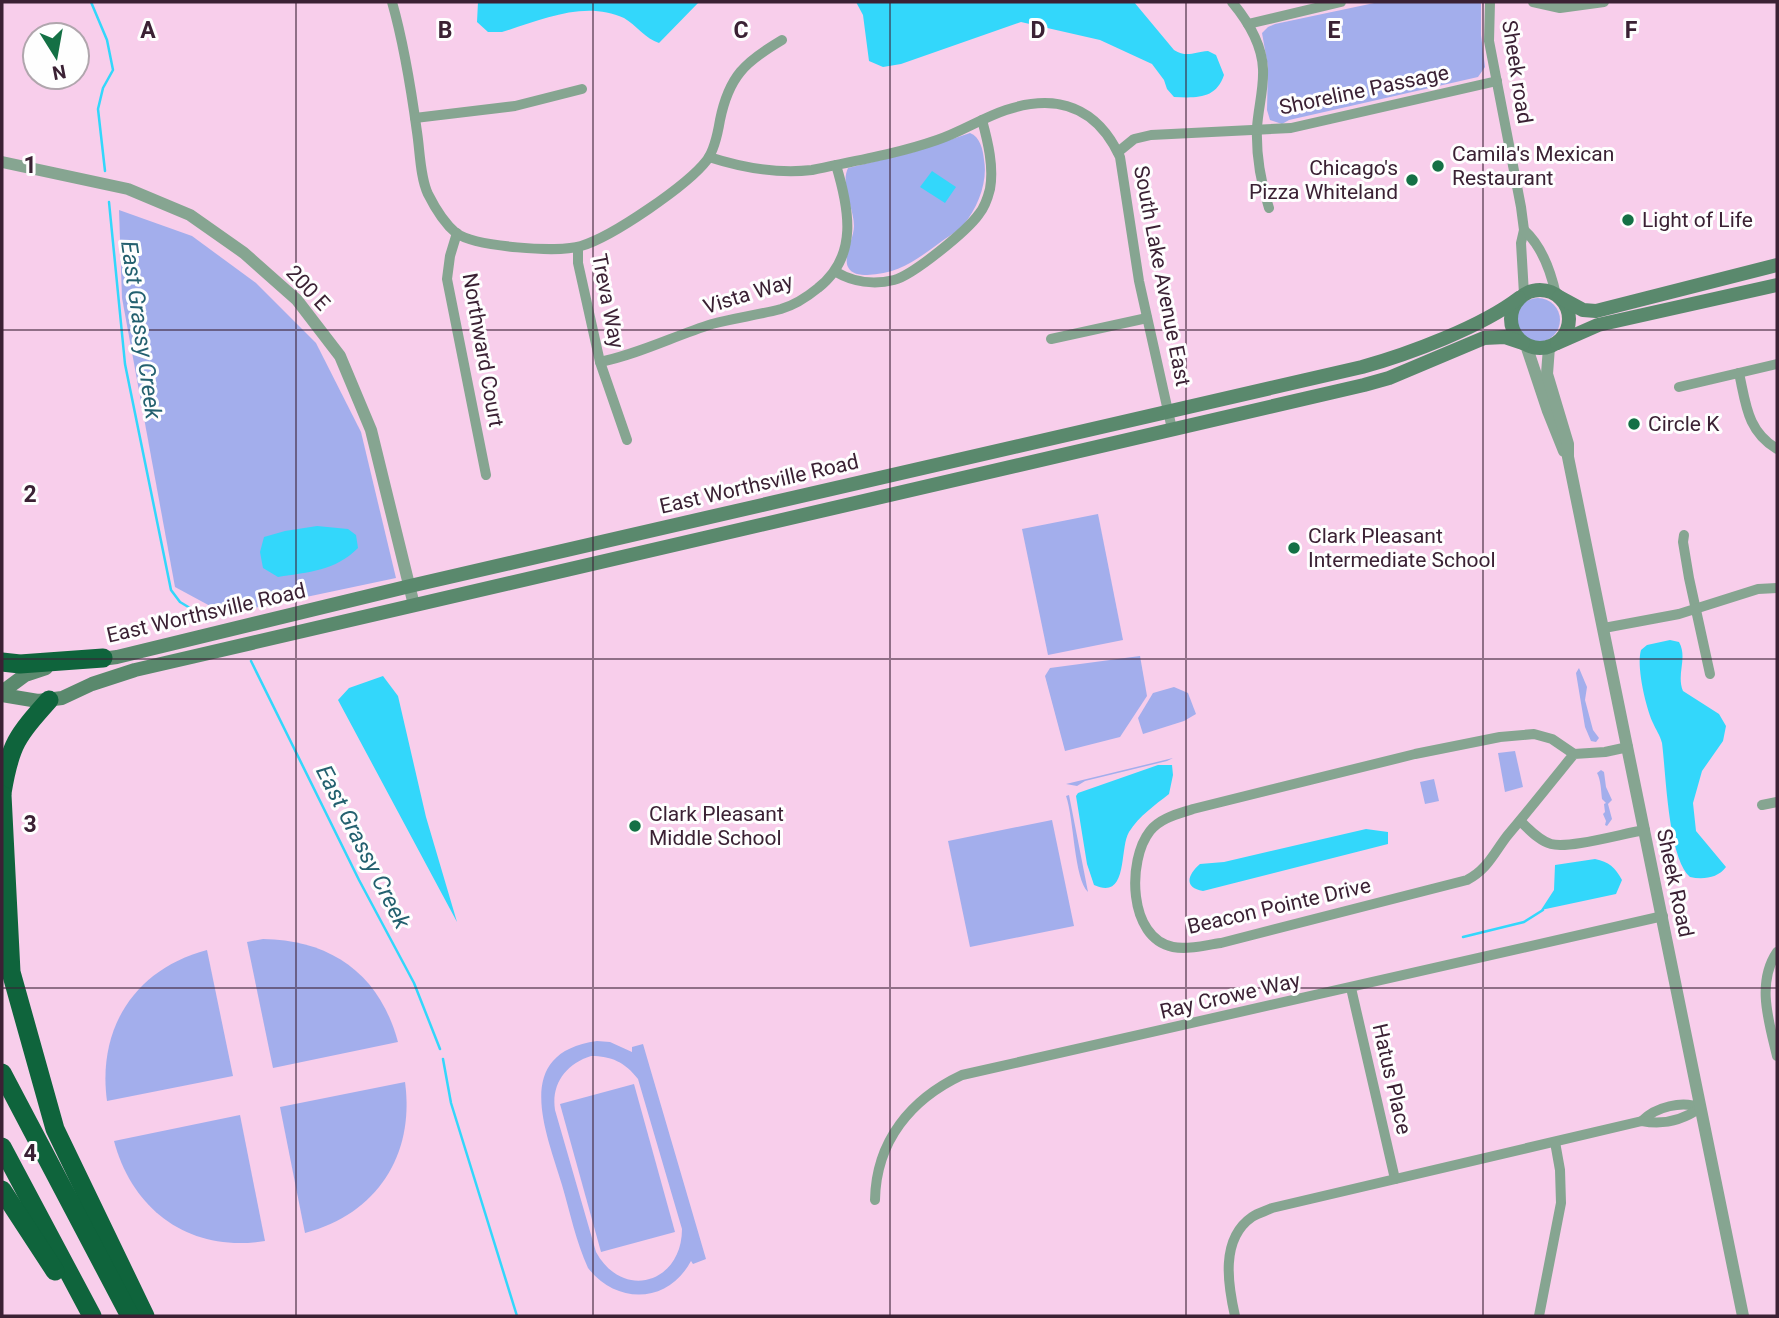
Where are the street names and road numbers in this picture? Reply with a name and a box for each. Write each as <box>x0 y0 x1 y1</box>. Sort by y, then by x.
street label: Sheek road <box>1497 19 1537 125</box>
street label: Shoreline Passage <box>1277 60 1451 120</box>
street label: South Lake Avenue East <box>1129 164 1195 388</box>
street label: Treva Way <box>587 252 629 350</box>
street label: 200 E <box>281 261 335 315</box>
street label: Vista Way <box>700 269 796 319</box>
street label: Northward Court <box>458 271 508 429</box>
street label: East Worthsville Road <box>657 449 861 519</box>
street label: East Worthsville Road <box>104 578 308 648</box>
street label: Sheek Road <box>1652 827 1698 939</box>
street label: Beacon Pointe Drive <box>1185 873 1373 939</box>
street label: Ray Crowe Way <box>1157 968 1303 1024</box>
street label: Hatus Place <box>1368 1021 1416 1137</box>

